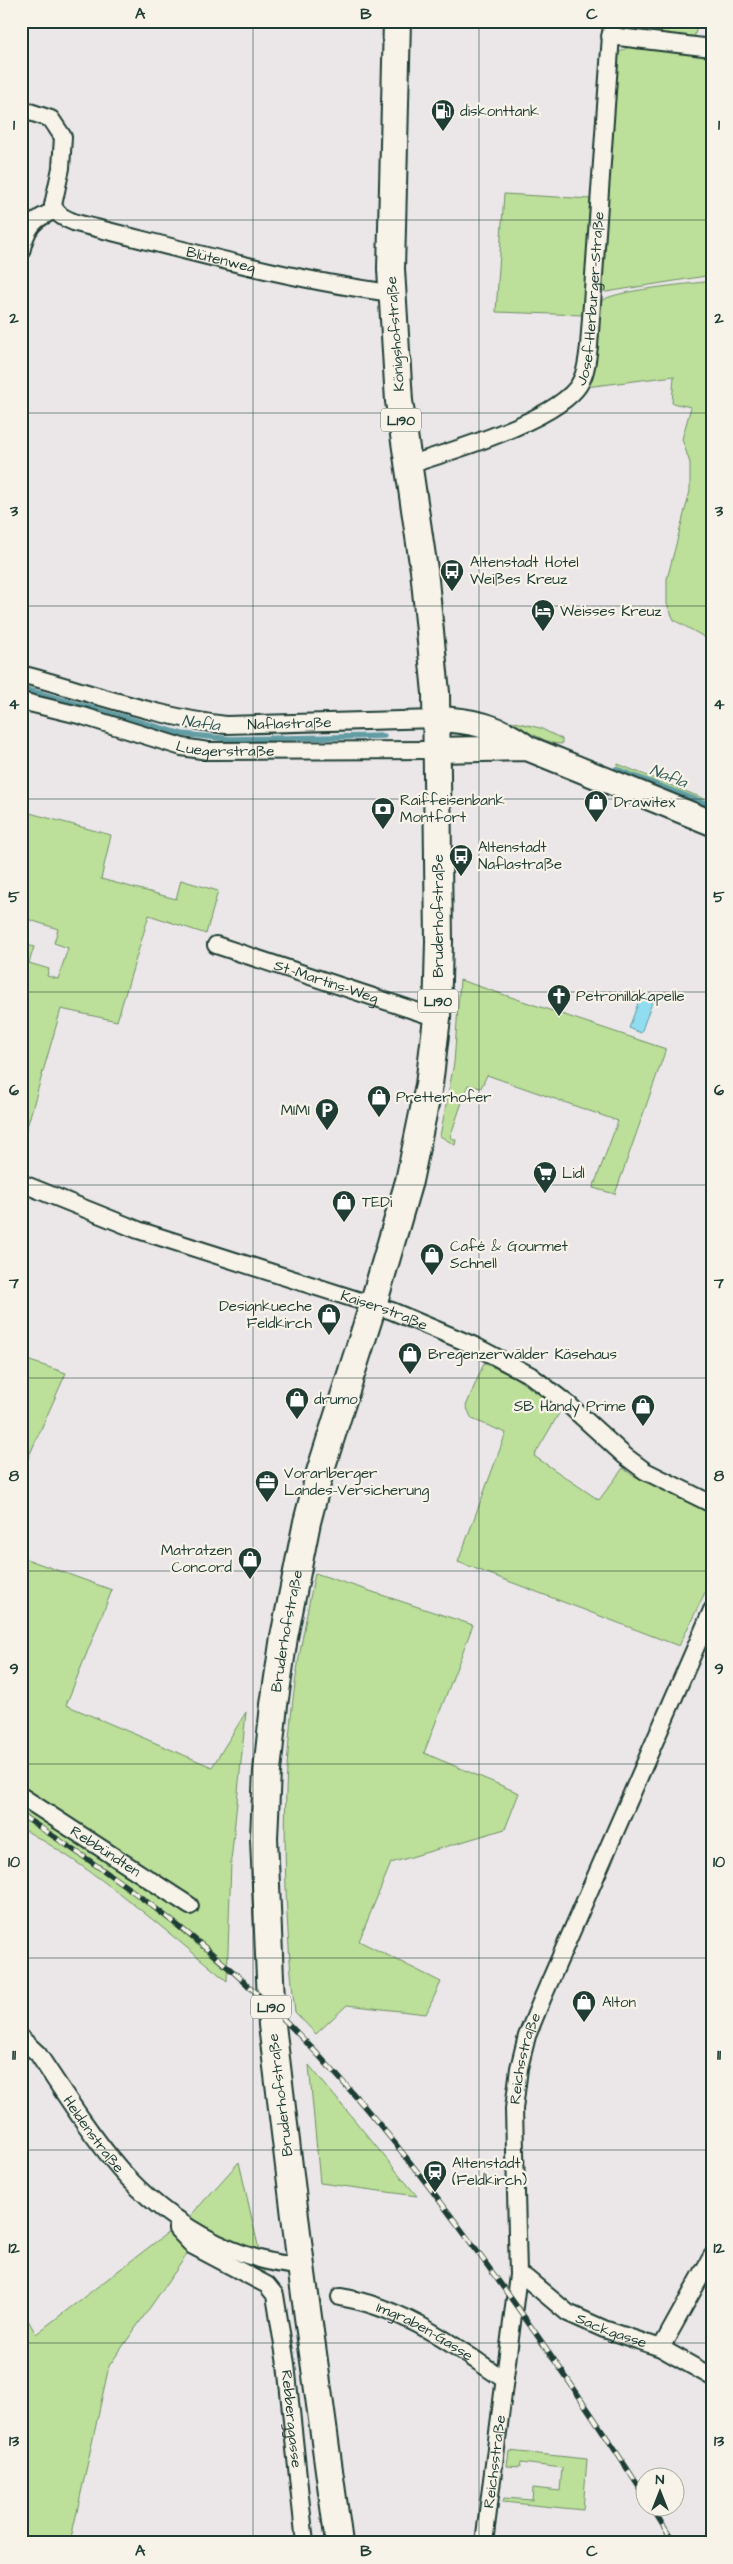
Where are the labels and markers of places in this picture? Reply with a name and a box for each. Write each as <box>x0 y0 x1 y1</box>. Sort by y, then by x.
fuel station icon: diskonttank <box>430 98 456 132</box>
place label: diskonttank <box>460 101 539 122</box>
place label: Altenstadt Hotel Weißes Kreuz <box>470 552 579 590</box>
bus stop icon: Altenstadt Hotel Weißes Kreuz <box>439 558 465 592</box>
hotel icon: Weisses Kreuz <box>530 598 556 632</box>
place label: Weisses Kreuz <box>560 601 662 622</box>
shop icon: Drawitex <box>583 789 609 823</box>
place label: Raiffeisenbank Montfort <box>400 790 505 828</box>
place label: Drawitex <box>614 792 676 813</box>
bank icon: Raiffeisenbank Montfort <box>370 796 396 830</box>
place label: Altenstadt Naflastraße <box>478 837 562 875</box>
bus stop icon: Altenstadt Naflastraße <box>448 843 474 877</box>
church icon: Petronillakapelle <box>546 983 572 1017</box>
place label: Petronillakapelle <box>576 986 685 1007</box>
shop icon: Pretterhofer <box>366 1084 392 1118</box>
place label: Pretterhofer <box>396 1087 492 1108</box>
parking icon: MIMI <box>314 1097 340 1131</box>
place label: MIMI <box>281 1100 310 1121</box>
supermarket icon: Lidl <box>532 1160 558 1194</box>
place label: Lidl <box>562 1163 585 1184</box>
shop icon: TEDi <box>331 1189 357 1223</box>
place label: TEDi <box>362 1192 393 1213</box>
place label: Café & Gourmet Schnell <box>450 1236 568 1274</box>
shop icon: Café & Gourmet Schnell <box>419 1242 445 1276</box>
place label: Designkueche Feldkirch <box>219 1296 313 1334</box>
shop icon: Designkueche Feldkirch <box>316 1302 342 1336</box>
shop icon: Bregenzerwälder Käsehaus <box>397 1341 423 1375</box>
place label: Bregenzerwälder Käsehaus <box>428 1344 617 1366</box>
shop icon: drumo <box>284 1386 310 1420</box>
place label: drumo <box>314 1389 358 1410</box>
shop icon: SB Handy Prime <box>630 1393 656 1427</box>
place label: SB Handy Prime <box>514 1396 626 1418</box>
place label: Vorarlberger Landes-Versicherung <box>284 1463 430 1502</box>
office icon: Vorarlberger Landes-Versicherung <box>254 1469 280 1503</box>
place label: Matratzen Concord <box>161 1540 232 1578</box>
shop icon: Matratzen Concord <box>237 1546 263 1580</box>
shop icon: Alton <box>571 1989 597 2023</box>
place label: Alton <box>602 1992 636 2013</box>
place label: Altenstadt (Feldkirch) <box>452 2153 527 2191</box>
station icon: Altenstadt (Feldkirch) <box>422 2159 448 2193</box>

